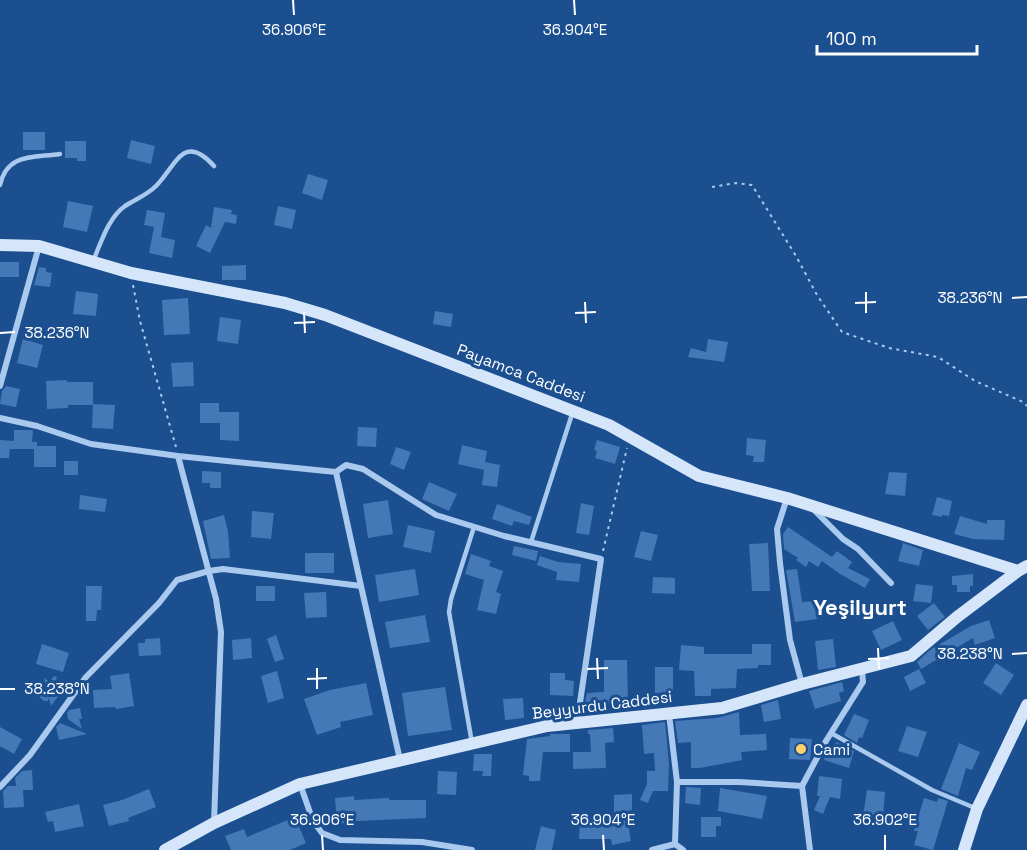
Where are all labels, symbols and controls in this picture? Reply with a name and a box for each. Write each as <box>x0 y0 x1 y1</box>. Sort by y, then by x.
scale bar <box>817 18 978 56</box>
text: 36.906°E <box>262 20 326 39</box>
text: 36.904°E <box>543 20 607 39</box>
text: 100 m <box>826 27 877 50</box>
text: 38.236°N <box>937 288 1003 307</box>
text: 38.236°N <box>24 323 90 342</box>
street label: Payamca Caddesi <box>454 339 588 407</box>
district label: Yeşilyurt <box>813 593 907 621</box>
text: 38.238°N <box>937 644 1003 663</box>
text: 38.238°N <box>24 679 90 698</box>
street label: Beyyurdu Caddesi <box>531 686 673 724</box>
place label: Cami <box>813 739 850 760</box>
marker: Cami <box>794 742 808 756</box>
text: 36.906°E <box>290 810 354 829</box>
text: 36.904°E <box>571 810 635 829</box>
text: 36.902°E <box>853 810 917 829</box>

